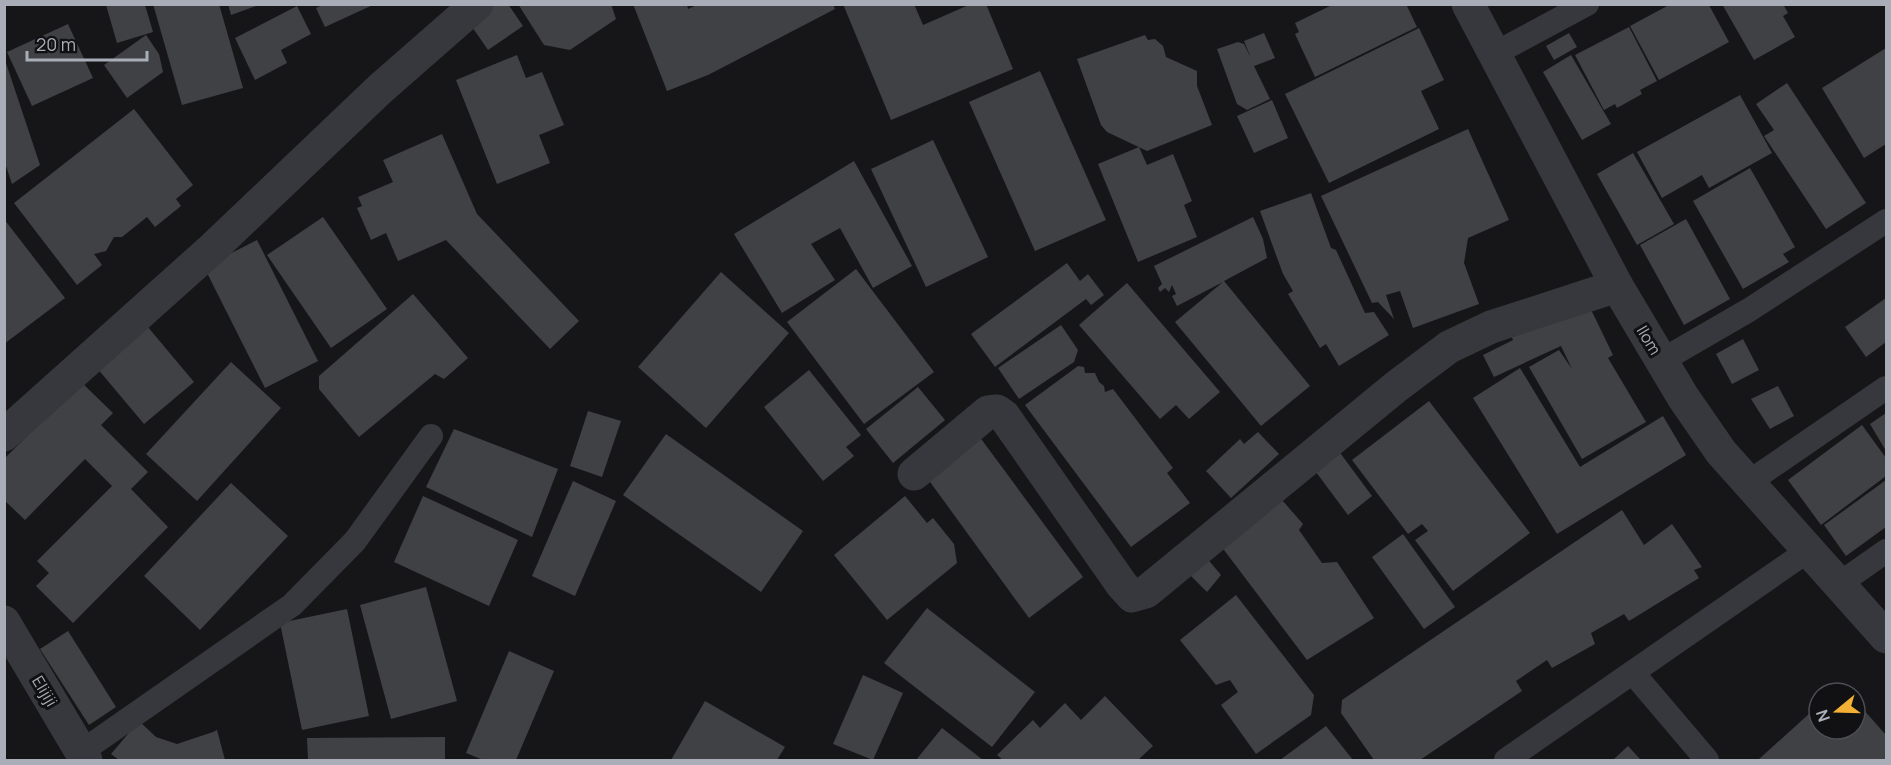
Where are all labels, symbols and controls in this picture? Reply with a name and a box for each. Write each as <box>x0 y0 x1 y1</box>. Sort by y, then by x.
scale bar <box>27 24 147 62</box>
text: 20 m <box>36 32 76 56</box>
street label: Ilom <box>1632 321 1666 359</box>
street label: Elijiji <box>27 672 63 710</box>
north arrow <box>1807 681 1867 741</box>
text: N <box>1811 707 1835 725</box>

